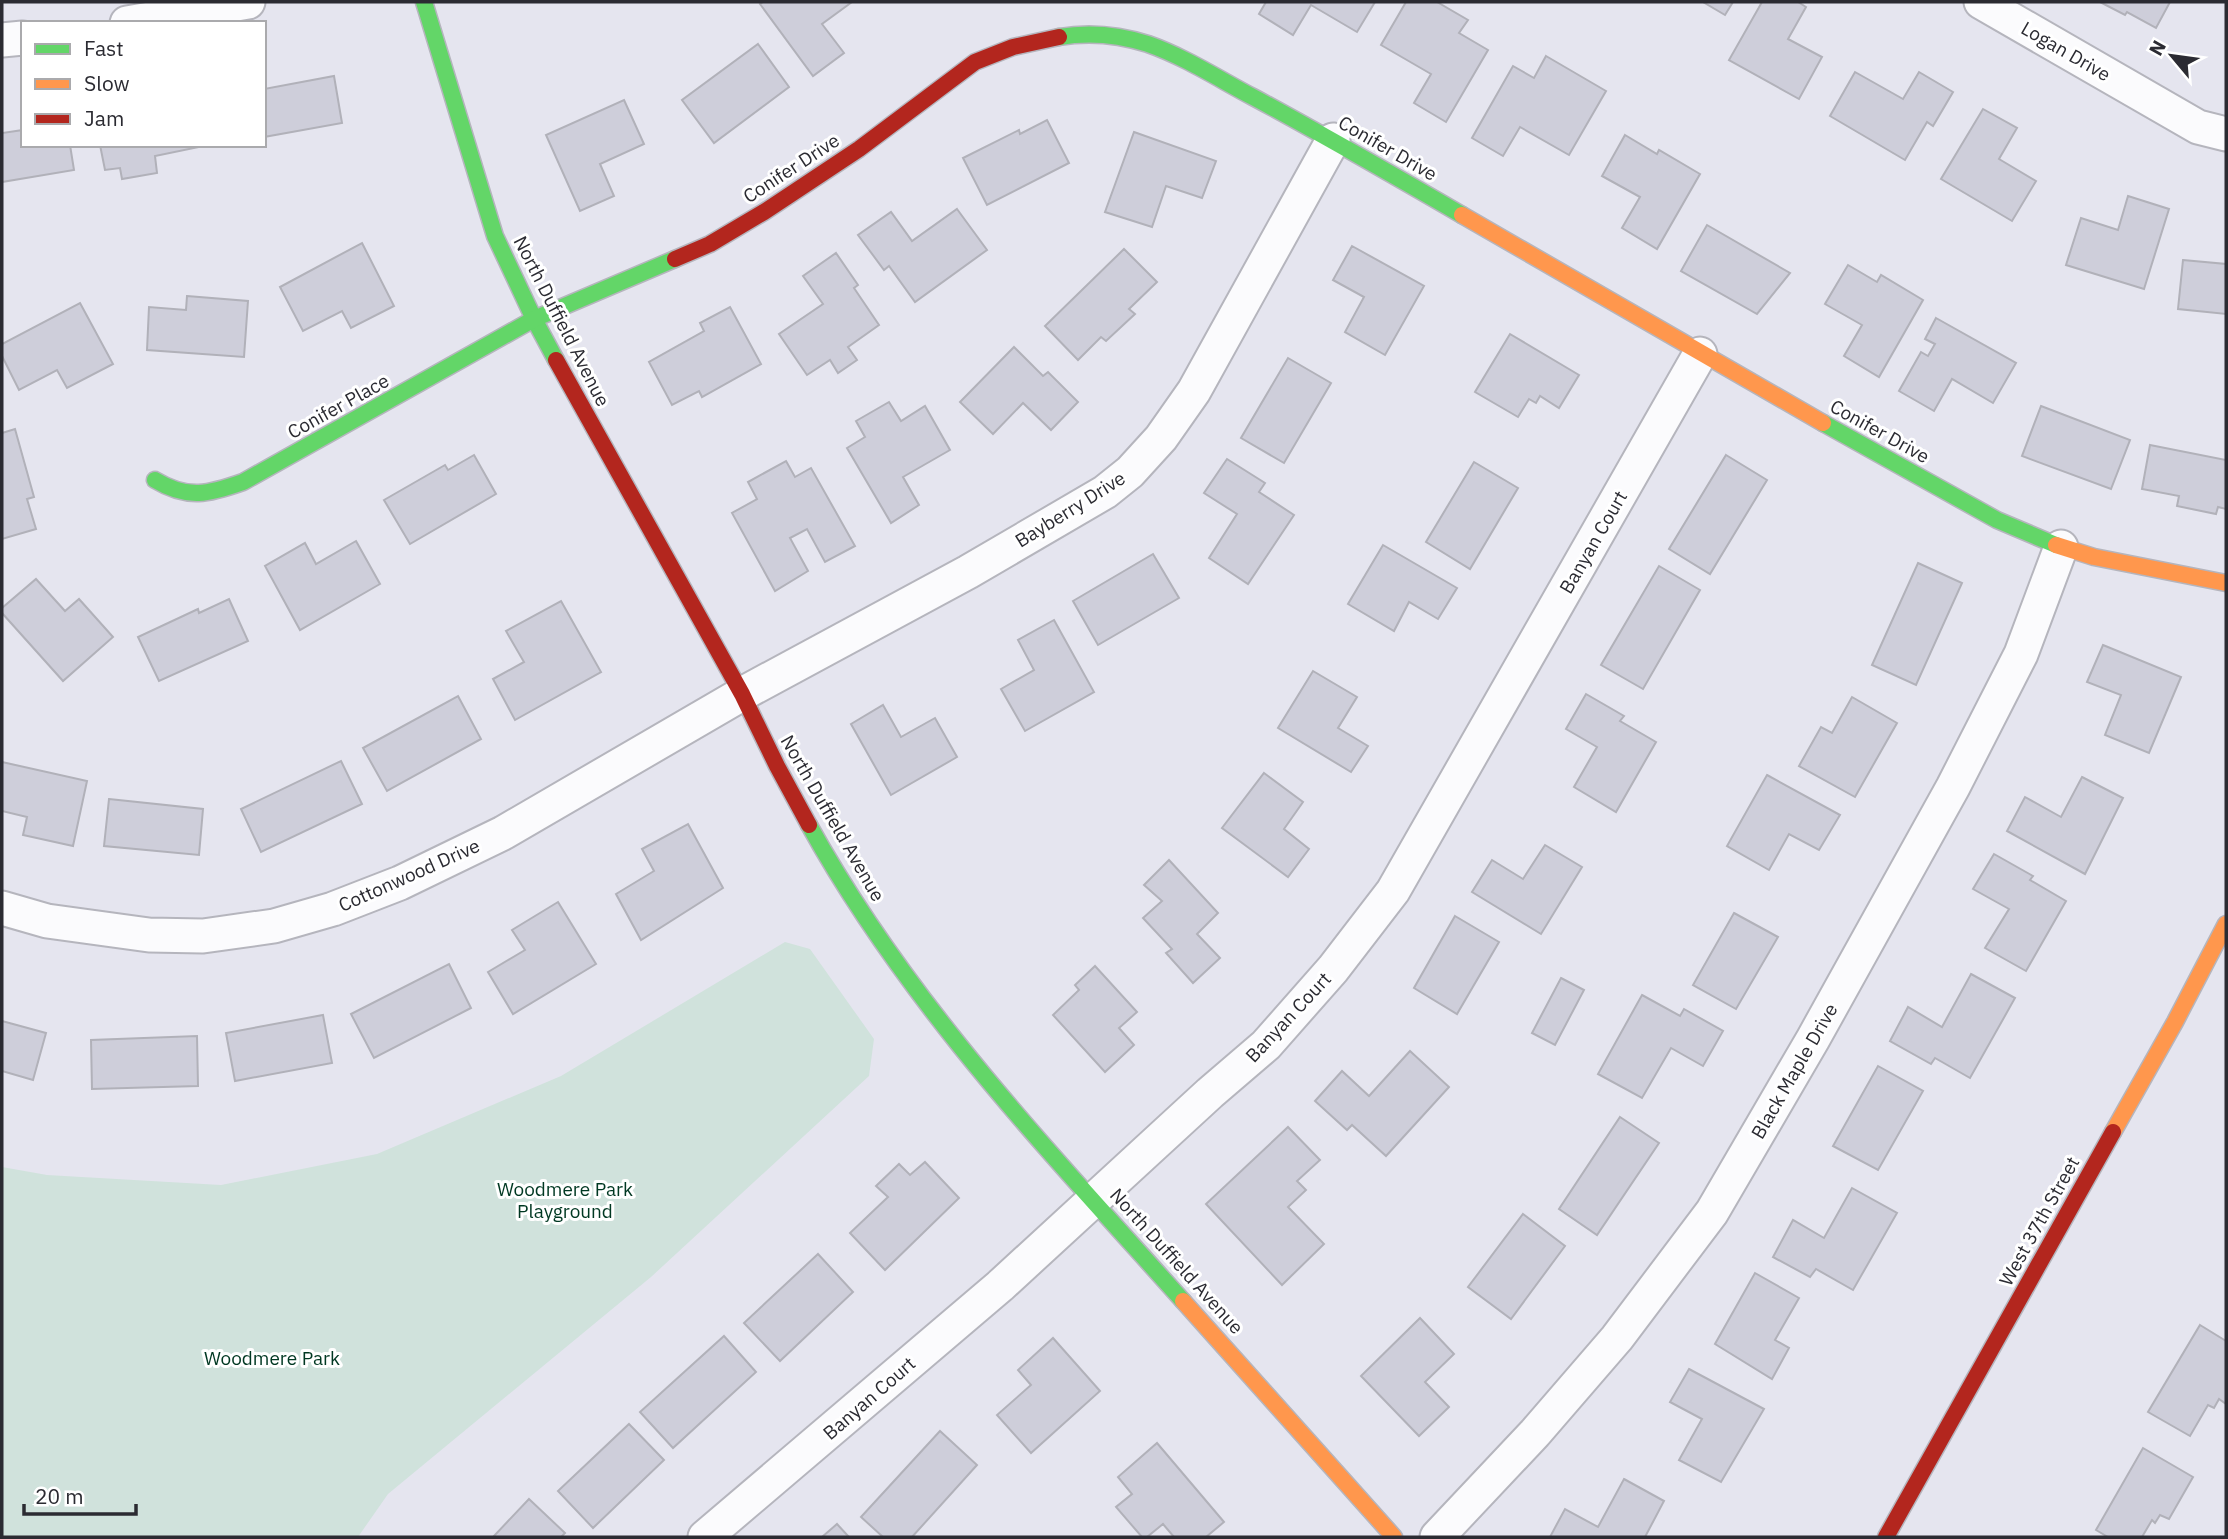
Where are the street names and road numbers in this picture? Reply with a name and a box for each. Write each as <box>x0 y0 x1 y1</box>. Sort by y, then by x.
street label: Logan Drive <box>2017 16 2115 86</box>
street label: Conifer Drive <box>1334 110 1442 186</box>
street label: Conifer Drive <box>738 128 844 208</box>
street label: North Duffield Avenue <box>509 232 615 410</box>
street label: Conifer Place <box>283 368 393 444</box>
street label: Conifer Drive <box>1826 394 1934 468</box>
street label: Bayberry Drive <box>1010 466 1130 552</box>
street label: Banyan Court <box>1554 486 1632 598</box>
street label: North Duffield Avenue <box>776 731 890 905</box>
street label: Cottonwood Drive <box>335 833 483 917</box>
street label: Banyan Court <box>1240 967 1336 1067</box>
street label: Black Maple Drive <box>1745 999 1843 1143</box>
street label: West 37th Street <box>1994 1152 2084 1290</box>
street label: North Duffield Avenue <box>1105 1183 1249 1339</box>
street label: Banyan Court <box>818 1351 920 1445</box>

